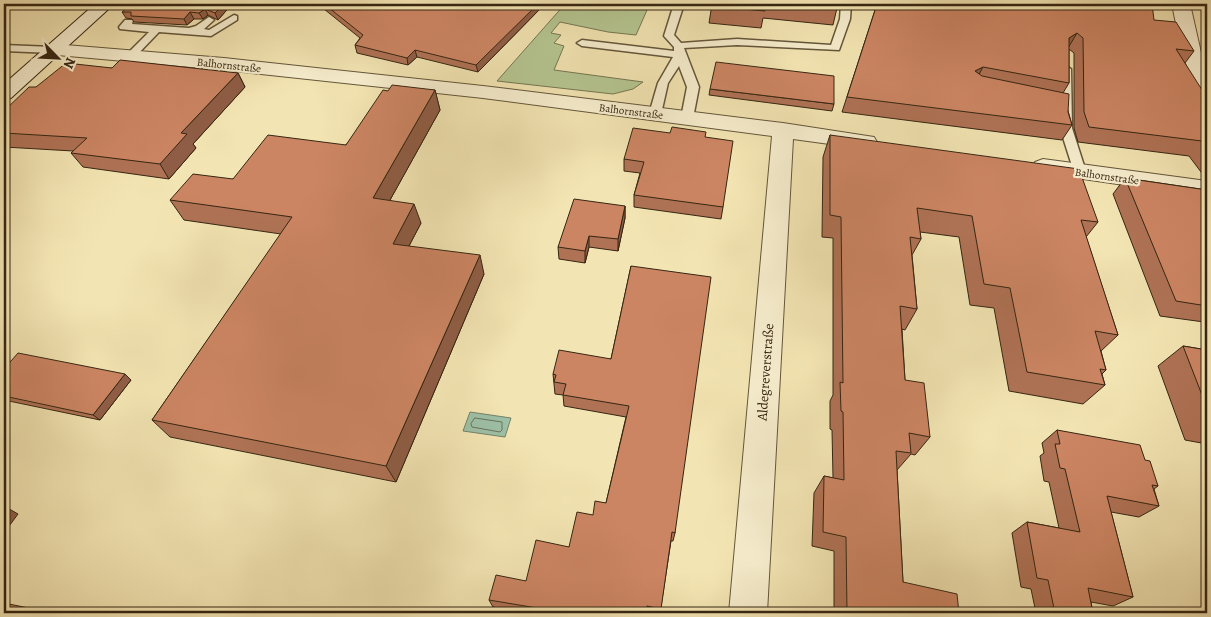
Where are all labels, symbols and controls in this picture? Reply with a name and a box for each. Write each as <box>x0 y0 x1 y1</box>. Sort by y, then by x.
north arrow <box>32 32 82 82</box>
text: N <box>59 55 80 72</box>
street label: Balhornstraße <box>196 55 262 76</box>
street label: Balhornstraße <box>598 100 664 123</box>
street label: Balhornstraße <box>1074 165 1140 188</box>
street label: Aldegreverstraße <box>753 323 778 422</box>

